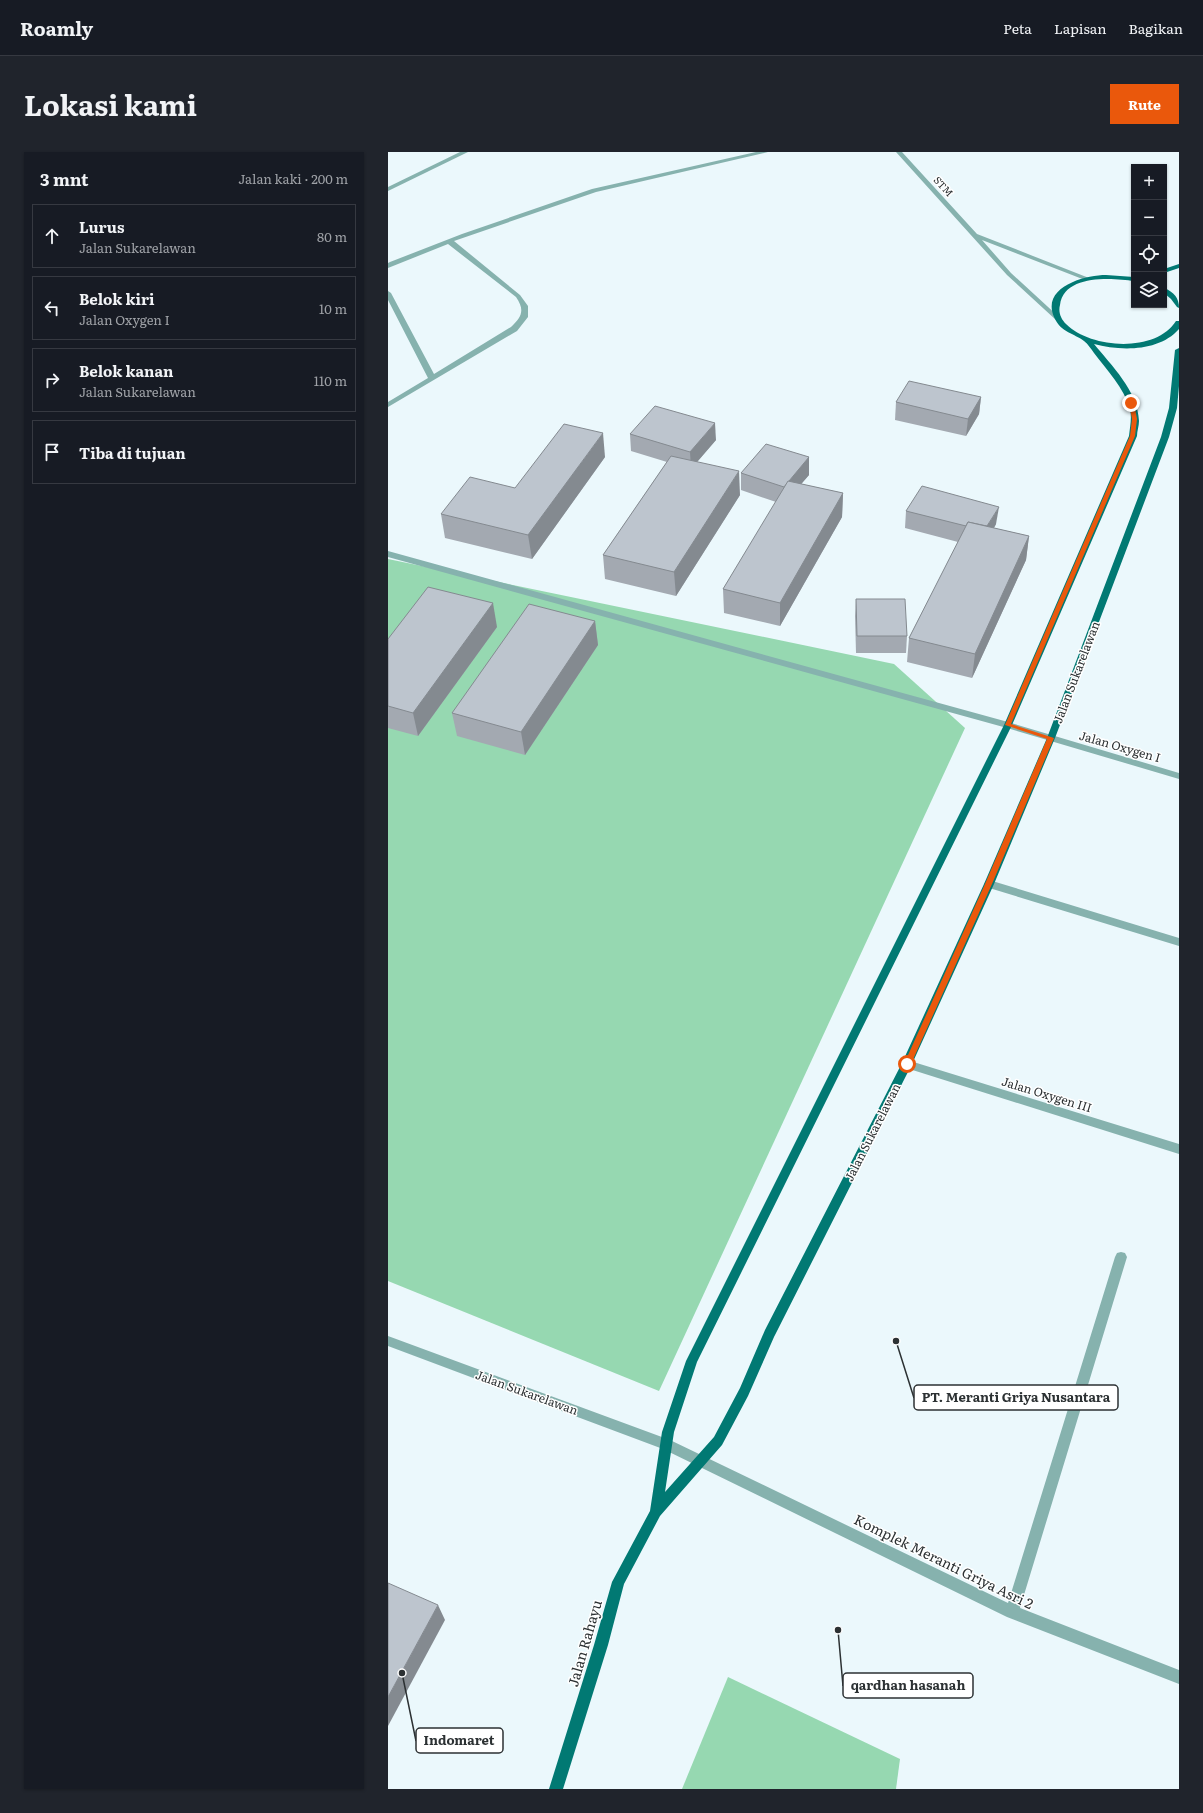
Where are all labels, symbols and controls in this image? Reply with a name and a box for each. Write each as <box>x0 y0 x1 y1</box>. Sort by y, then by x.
text: Roamly <box>20 14 93 42</box>
text: Peta <box>1003 18 1032 38</box>
text: Lapisan <box>1054 18 1107 38</box>
text: Bagikan <box>1129 18 1183 38</box>
text: Lokasi kami <box>24 83 197 125</box>
button: Rute <box>1110 84 1179 124</box>
map controls <box>1131 164 1167 308</box>
button: + <box>1131 164 1167 200</box>
text: 3 mnt <box>40 166 89 191</box>
text: Jalan kaki · 200 m <box>238 169 348 188</box>
street label: STM <box>931 172 957 200</box>
button: − <box>1131 200 1167 236</box>
text: Lurus <box>79 215 124 238</box>
icon: ahead <box>41 225 63 247</box>
text: 80 m <box>317 227 347 246</box>
button: locate <box>1131 236 1167 272</box>
text: Jalan Sukarelawan <box>79 238 196 257</box>
button: layers <box>1131 272 1167 308</box>
text: Belok kiri <box>79 287 155 310</box>
icon: left <box>41 297 63 319</box>
text: 10 m <box>319 299 347 318</box>
text: Jalan Oxygen I <box>79 310 170 329</box>
text: Belok kanan <box>79 359 173 382</box>
icon: right <box>41 369 63 391</box>
text: 110 m <box>314 371 347 390</box>
text: Jalan Sukarelawan <box>79 382 196 401</box>
route end <box>1122 394 1140 412</box>
icon: arrive <box>41 441 63 463</box>
text: Tiba di tujuan <box>79 441 186 464</box>
street label: Jalan Sukarelawan <box>1048 618 1104 726</box>
street label: Jalan Oxygen I <box>1077 726 1163 766</box>
route start <box>898 1055 916 1073</box>
street label: Jalan Oxygen III <box>1000 1072 1094 1116</box>
street label: Jalan Sukarelawan <box>839 1080 905 1184</box>
street label: Jalan Sukarelawan <box>473 1365 581 1419</box>
callout: PT. Meranti Griya Nusantara <box>914 1385 1118 1410</box>
text: PT. Meranti Griya Nusantara <box>922 1387 1111 1406</box>
street label: Komplek Meranti Griya Asri 2 <box>851 1509 1037 1613</box>
street label: Jalan Rahayu <box>562 1597 606 1689</box>
callout: qardhan hasanah <box>843 1673 973 1698</box>
text: qardhan hasanah <box>851 1675 965 1694</box>
callout: Indomaret <box>416 1728 503 1753</box>
text: Indomaret <box>424 1730 495 1749</box>

